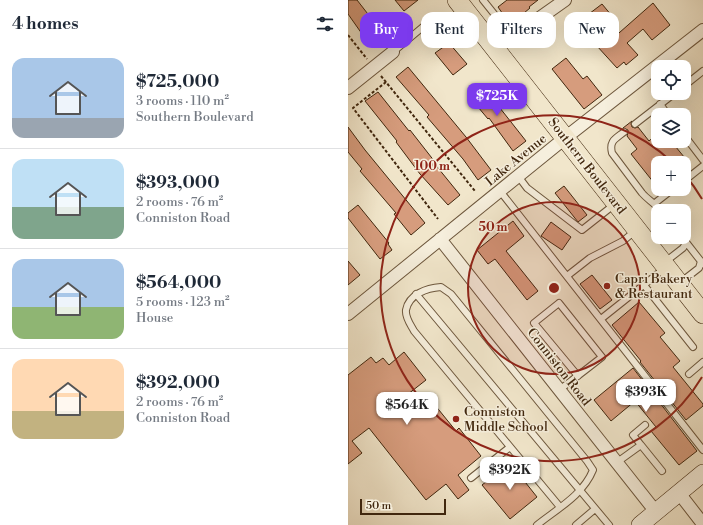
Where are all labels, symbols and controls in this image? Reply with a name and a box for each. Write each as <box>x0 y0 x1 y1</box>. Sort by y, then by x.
chip: Buy <box>360 12 413 48</box>
chip: Rent <box>421 12 479 48</box>
chip: Filters <box>487 12 556 48</box>
chip: New <box>564 12 619 48</box>
text: 4 homes <box>12 13 79 35</box>
icon: filters <box>314 13 336 35</box>
map controls <box>651 60 691 244</box>
button: locate <box>651 60 691 100</box>
text: $725,000 <box>136 71 219 93</box>
icon: home <box>44 74 92 122</box>
pin: $725K <box>469 83 525 117</box>
text: $725K <box>476 88 518 104</box>
text: 3 rooms · 110 m² <box>136 93 229 109</box>
button: layers <box>651 108 691 148</box>
text: Southern Boulevard <box>136 109 254 125</box>
street label: Southern Boulevard <box>544 115 630 218</box>
street label: Lake Avenue <box>482 130 550 189</box>
button: + <box>651 156 691 196</box>
text: 100 m <box>414 159 450 174</box>
text: $393,000 <box>136 172 220 194</box>
icon: home <box>44 175 92 223</box>
text: 2 rooms · 76 m² <box>136 194 223 210</box>
button: − <box>651 204 691 244</box>
text: Conniston Road <box>136 210 230 226</box>
text: 50 m <box>478 220 508 235</box>
place label: Capri Bakery & Restaurant <box>615 271 693 302</box>
text: $564,000 <box>136 272 221 294</box>
icon: home <box>44 275 92 323</box>
centre of rings <box>547 281 561 295</box>
marker: Capri Bakery & Restaurant <box>602 281 612 291</box>
text: 5 rooms · 123 m² <box>136 294 230 310</box>
text: House <box>136 310 173 326</box>
street label: Conniston Road <box>524 325 595 410</box>
text: $392,000 <box>136 372 220 394</box>
icon: home <box>44 375 92 423</box>
pin: $393K <box>618 379 674 413</box>
text: $393K <box>625 384 667 400</box>
pin: $564K <box>379 392 435 426</box>
text: 2 rooms · 76 m² <box>136 394 223 410</box>
text: $564K <box>385 397 429 413</box>
place label: Conniston Middle School <box>464 404 548 435</box>
text: Conniston Road <box>136 410 230 426</box>
marker: Conniston Middle School <box>451 414 461 424</box>
pin: $392K <box>482 457 538 491</box>
text: $392K <box>489 462 531 478</box>
scale bar <box>360 497 446 516</box>
text: 50 m <box>366 499 391 513</box>

